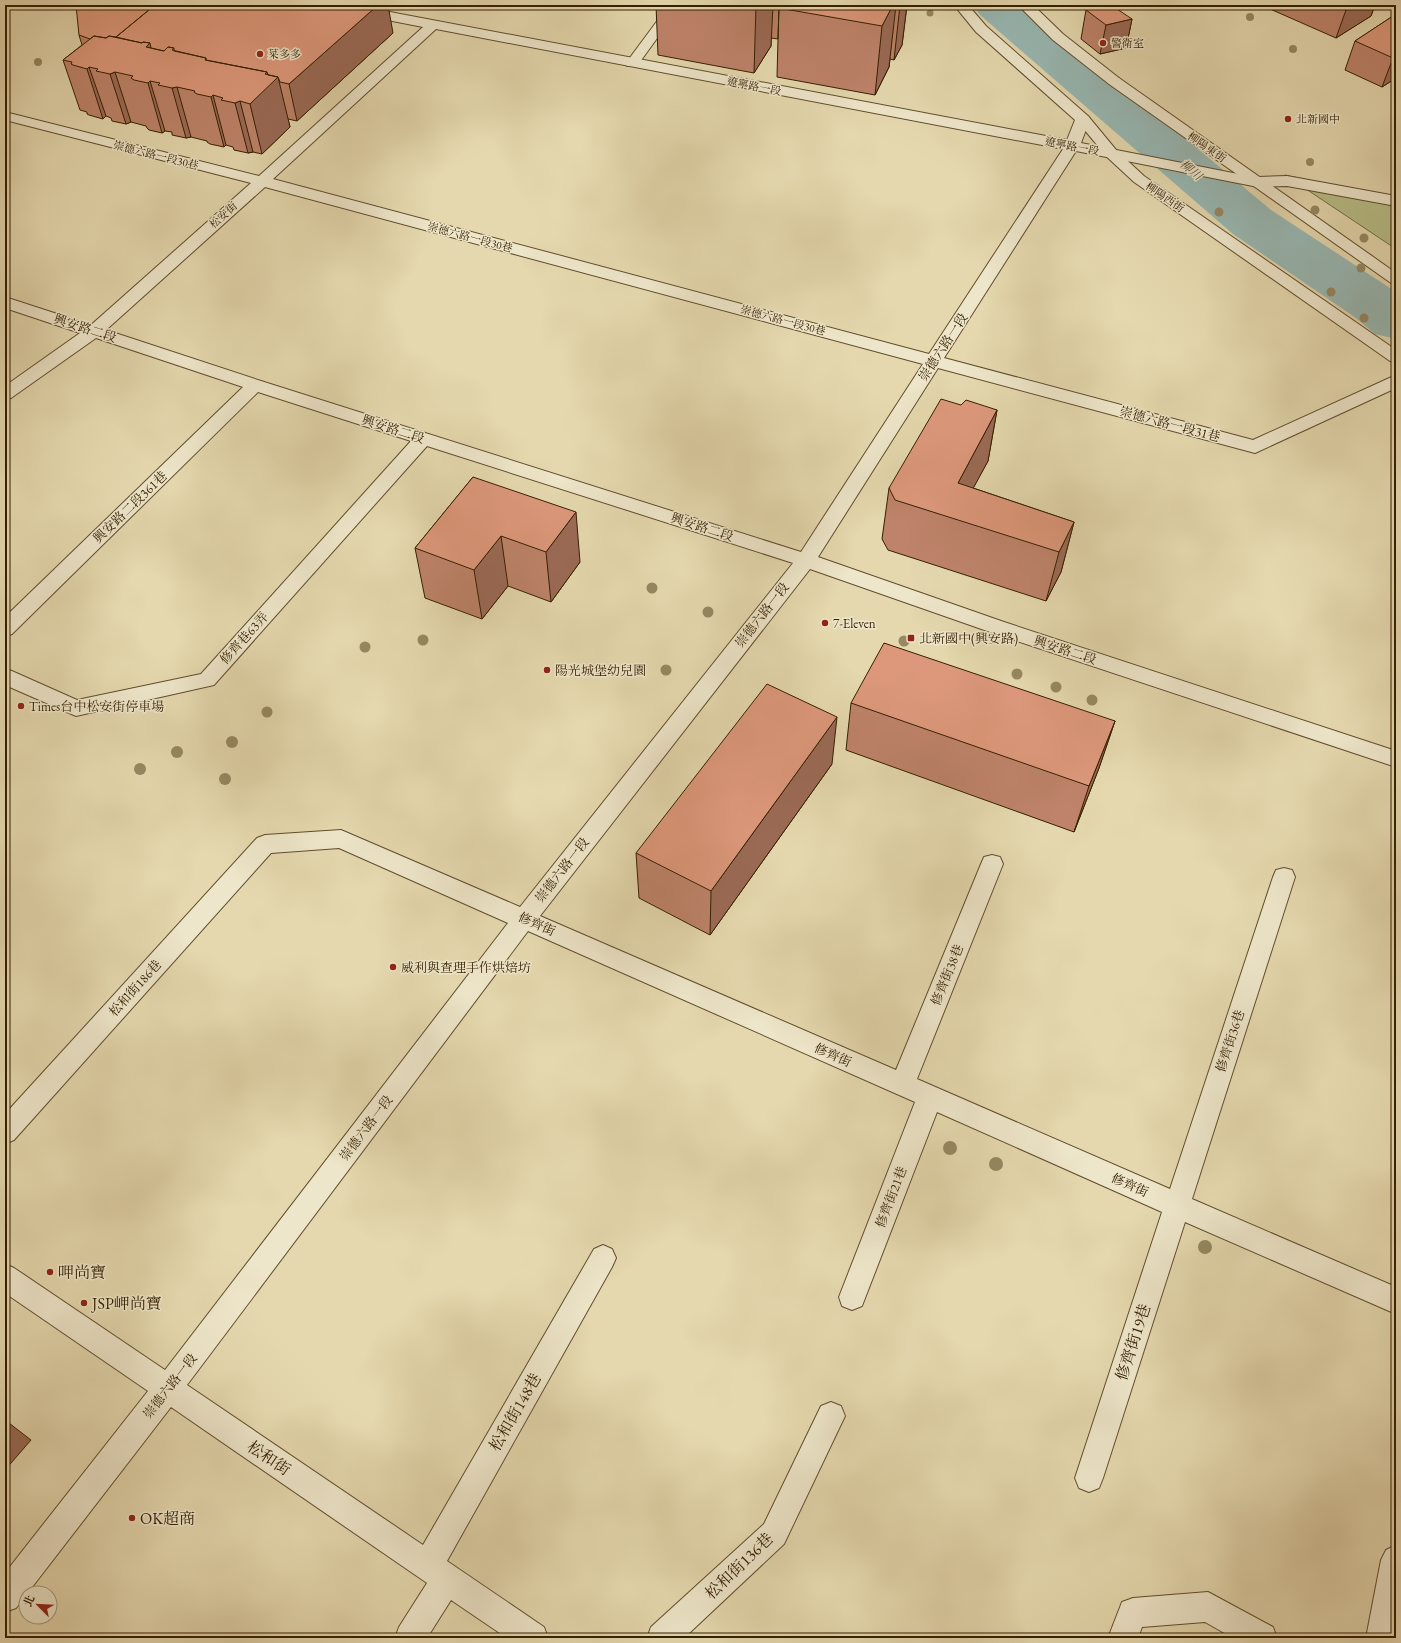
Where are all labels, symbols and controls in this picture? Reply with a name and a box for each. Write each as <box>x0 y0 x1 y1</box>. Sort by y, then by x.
place label: 警衛室 <box>1111 36 1144 50</box>
marker: 警衛室 <box>1098 38 1108 48</box>
place label: 菜多多 <box>268 47 301 61</box>
marker: 菜多多 <box>255 49 265 59</box>
street label: 遼寧路一段 <box>726 74 782 98</box>
place label: 北新國中 <box>1296 112 1340 126</box>
marker: 北新國中 <box>1283 114 1293 124</box>
street label: 柳陽東街 <box>1185 129 1229 165</box>
street label: 遼寧路一段 <box>1044 134 1100 158</box>
street label: 崇德六路一段30巷 <box>112 138 200 172</box>
water label: 柳川 <box>1177 156 1207 185</box>
street label: 柳陽西街 <box>1143 179 1187 215</box>
street label: 松安街 <box>206 199 240 231</box>
street label: 崇德六路一段30巷 <box>426 219 514 255</box>
street label: 崇德六路一段30巷 <box>739 302 827 338</box>
street label: 興安路二段 <box>51 310 119 346</box>
street label: 崇德六路一段 <box>915 310 971 384</box>
street label: 崇德六路一段31巷 <box>1118 402 1222 446</box>
street label: 興安路二段 <box>359 411 427 447</box>
street label: 興安路二段361巷 <box>89 467 171 547</box>
street label: 興安路二段 <box>668 509 736 545</box>
street label: 崇德六路一段 <box>731 579 793 651</box>
street label: 修齊巷63弄 <box>216 608 272 668</box>
place label: 7-Eleven <box>833 615 876 632</box>
marker: 7-Eleven <box>820 618 830 628</box>
place label: 北新國中(興安路) <box>919 630 1018 647</box>
street label: 興安路二段 <box>1031 632 1099 668</box>
marker: 北新國中(興安路) <box>906 633 916 643</box>
place label: 陽光城堡幼兒園 <box>555 662 646 679</box>
marker: 陽光城堡幼兒園 <box>542 665 552 675</box>
place label: Times台中松安街停車場 <box>29 698 164 715</box>
marker: Times台中松安街停車場 <box>16 701 26 711</box>
street label: 崇德六路一段 <box>531 834 593 906</box>
street label: 修齊街 <box>516 908 558 940</box>
street label: 修齊街38巷 <box>927 942 967 1008</box>
street label: 松和街186巷 <box>105 956 165 1020</box>
place label: 威利與查理手作烘焙坊 <box>401 959 531 976</box>
marker: 威利與查理手作烘焙坊 <box>388 962 398 972</box>
street label: 修齊街36巷 <box>1212 1008 1248 1074</box>
street label: 修齊街 <box>812 1039 854 1071</box>
street label: 崇德六路一段 <box>336 1092 396 1164</box>
street label: 修齊街21巷 <box>872 1164 910 1230</box>
street label: 修齊街 <box>1109 1169 1151 1201</box>
place label: 呷尚寶 <box>58 1262 106 1283</box>
marker: 呷尚寶 <box>45 1267 55 1277</box>
place label: JSP岬尚寶 <box>90 1293 162 1314</box>
marker: JSP岬尚寶 <box>79 1298 89 1308</box>
street label: 修齊街19巷 <box>1111 1301 1155 1383</box>
street label: 崇德六路一段 <box>139 1350 201 1422</box>
street label: 松和街148巷 <box>484 1369 546 1455</box>
street label: 松和街 <box>243 1436 295 1480</box>
place label: OK超商 <box>140 1508 195 1529</box>
marker: OK超商 <box>127 1513 137 1523</box>
street label: 松和街136巷 <box>700 1528 778 1604</box>
north arrow <box>18 1585 58 1625</box>
text: 北 <box>20 1593 37 1609</box>

